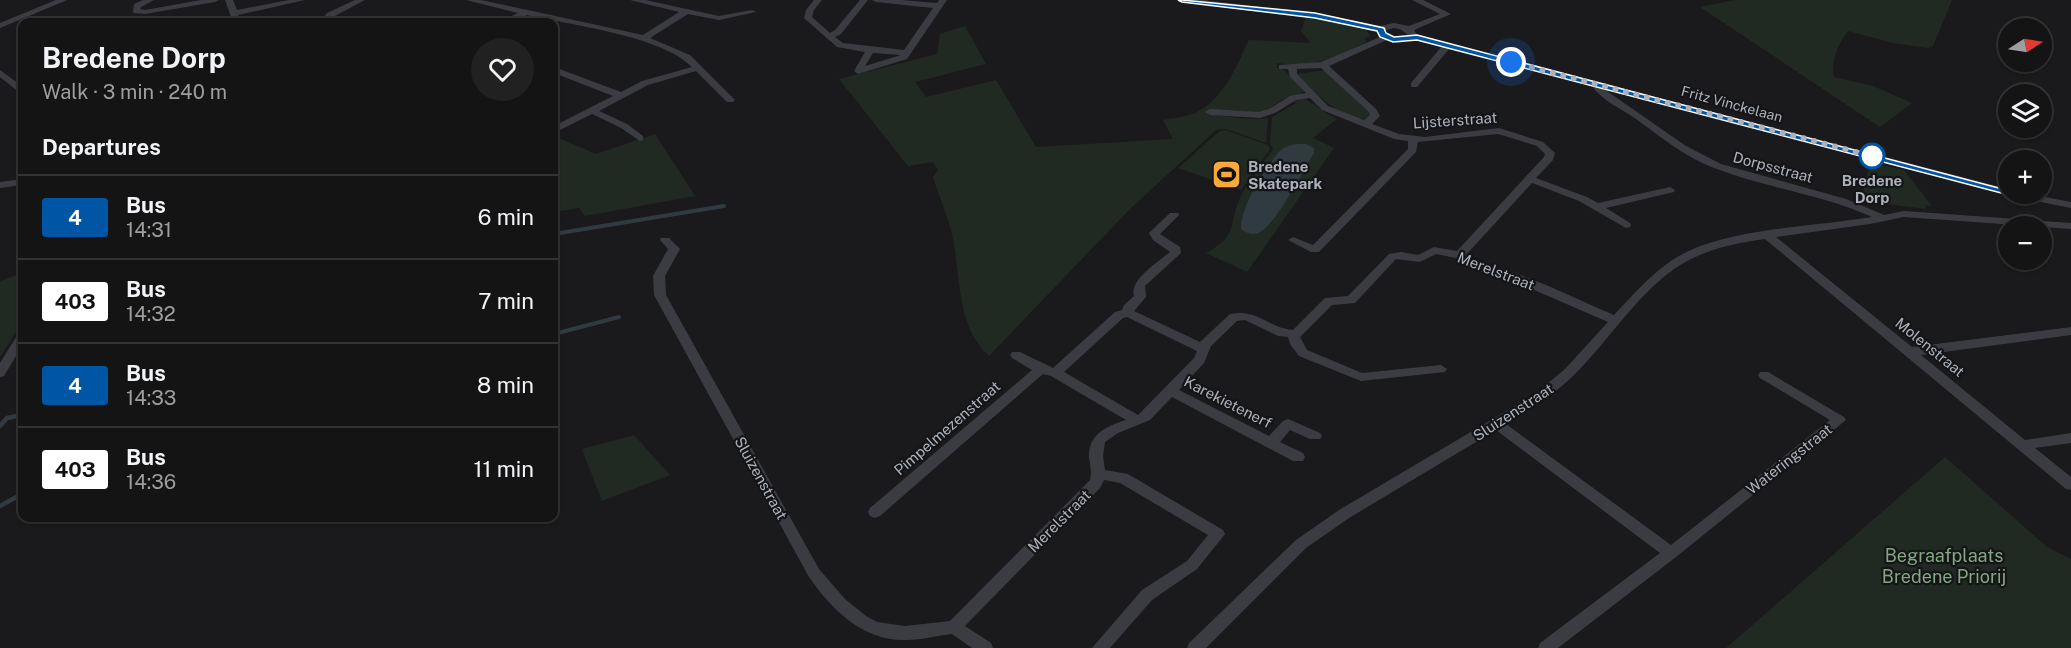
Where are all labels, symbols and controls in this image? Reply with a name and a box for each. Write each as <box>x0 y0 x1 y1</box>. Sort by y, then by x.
north arrow <box>1998 18 2052 72</box>
map controls <box>1998 18 2052 270</box>
button: heart <box>471 38 534 101</box>
text: Bredene Dorp <box>42 41 226 74</box>
your location <box>1496 47 1526 77</box>
text: Walk · 3 min · 240 m <box>42 80 227 104</box>
street label: Fritz Vinckelaan <box>1680 83 1784 125</box>
button: layers <box>1998 84 2052 138</box>
street label: Lijsterstraat <box>1412 109 1498 131</box>
text: Departures <box>42 134 161 160</box>
marker: Bredene Dorp <box>1859 143 1885 169</box>
street label: Dorpsstraat <box>1731 148 1815 186</box>
button: + <box>1998 150 2052 204</box>
place label: Bredene Skatepark <box>1248 158 1322 192</box>
sports icon: Bredene Skatepark <box>1211 159 1243 191</box>
place label: Bredene Dorp <box>1842 172 1902 206</box>
text: Bus <box>126 192 166 218</box>
text: 6 min <box>478 204 534 230</box>
text: 4 <box>68 205 82 230</box>
button: − <box>1998 216 2052 270</box>
text: 14:31 <box>126 218 172 242</box>
street label: Merelstraat <box>1455 249 1537 294</box>
text: Bus <box>126 276 166 302</box>
text: 7 min <box>478 288 534 314</box>
text: 403 <box>54 289 96 314</box>
text: 14:32 <box>126 302 176 326</box>
street label: Molenstraat <box>1892 314 1968 380</box>
text: Bus <box>126 360 166 386</box>
text: 8 min <box>477 372 534 398</box>
text: 4 <box>68 373 82 398</box>
street label: Karekietenerf <box>1181 373 1275 431</box>
street label: Pimpelmezenstraat <box>891 377 1004 479</box>
street label: Sluizenstraat <box>1470 380 1556 444</box>
text: 14:33 <box>126 386 176 410</box>
street label: Wateringstraat <box>1743 420 1835 498</box>
street label: Sluizenstraat <box>731 434 791 523</box>
text: Bus <box>126 444 166 470</box>
text: 11 min <box>473 456 534 482</box>
text: 403 <box>54 457 96 482</box>
text: 14:36 <box>126 470 176 494</box>
street label: Merelstraat <box>1024 486 1094 556</box>
park label: Begraafplaats Bredene Priorij <box>1882 545 2006 587</box>

